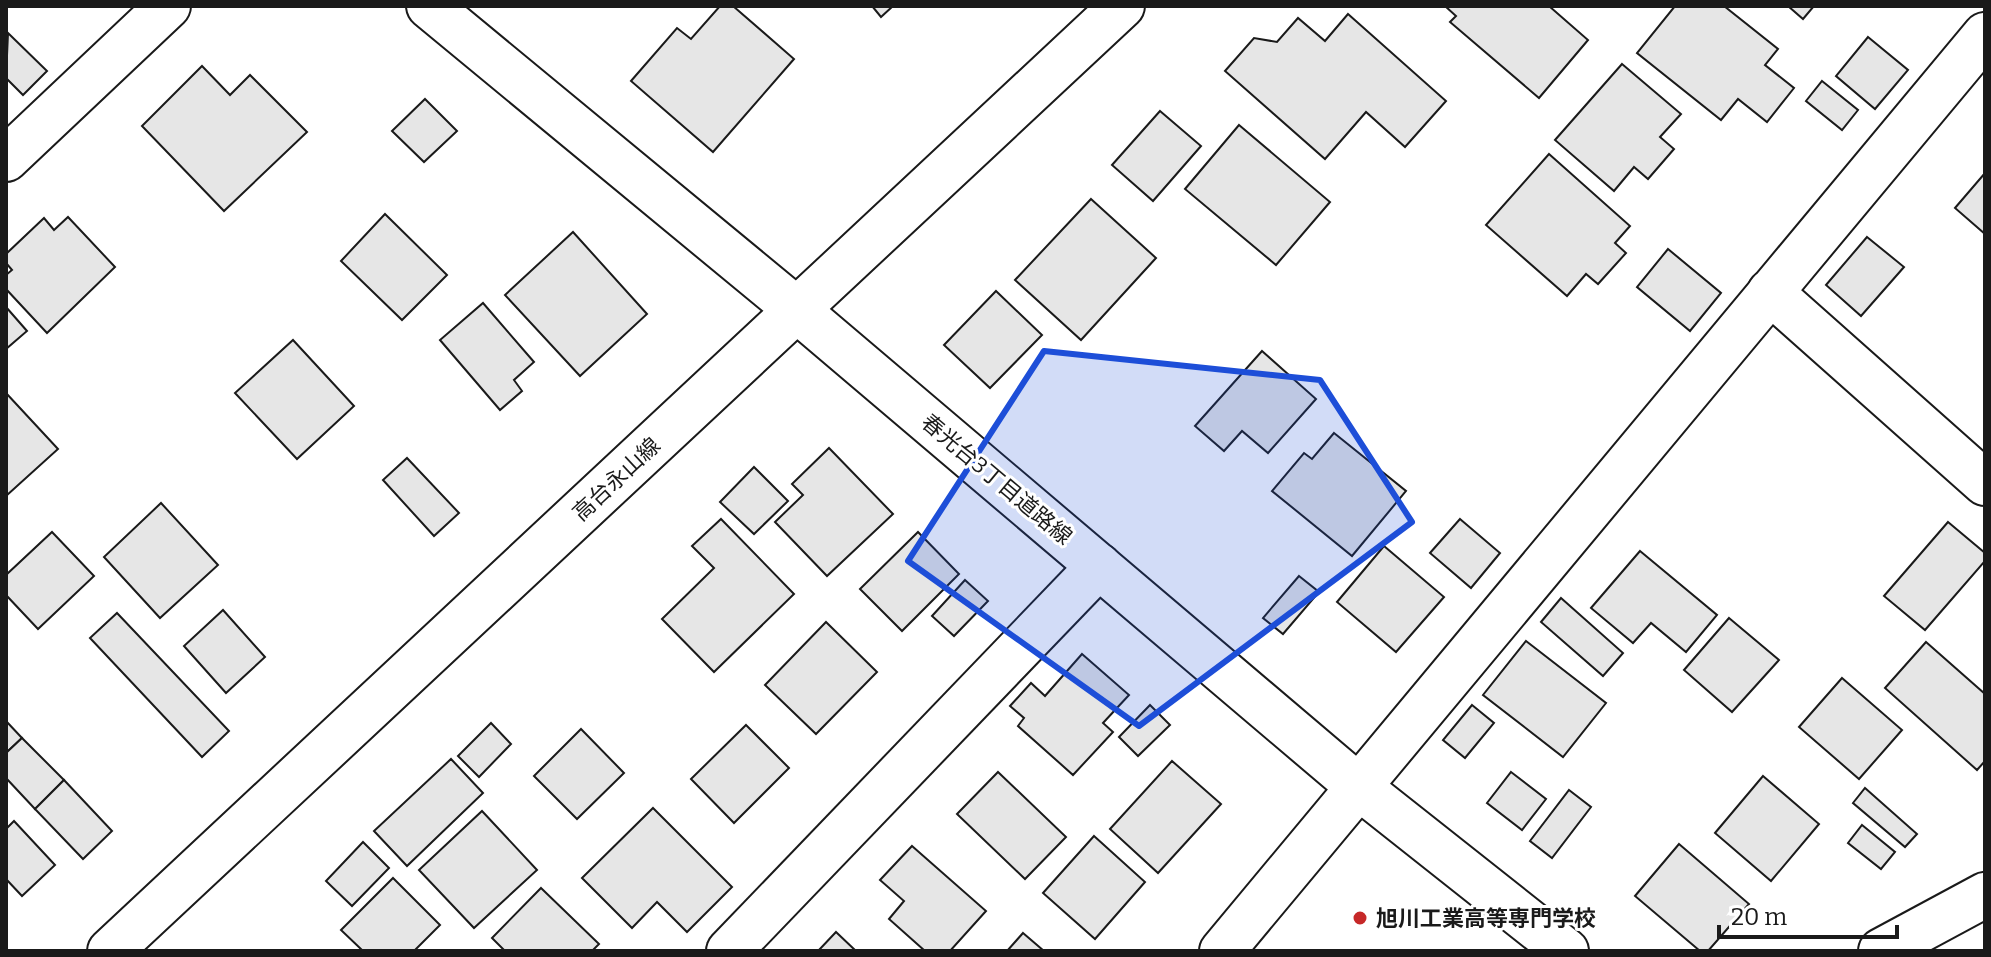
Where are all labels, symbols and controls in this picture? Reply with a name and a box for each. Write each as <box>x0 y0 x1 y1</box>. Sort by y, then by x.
street label: 春光台3丁目道路線 <box>916 408 1078 550</box>
street label: 高台永山線 <box>567 432 666 527</box>
scale bar <box>1719 889 1897 939</box>
text: 20 m <box>1731 903 1787 931</box>
place label: 旭川工業高等専門学校 <box>1376 905 1596 932</box>
marker: 旭川工業高等専門学校 <box>1351 909 1369 927</box>

